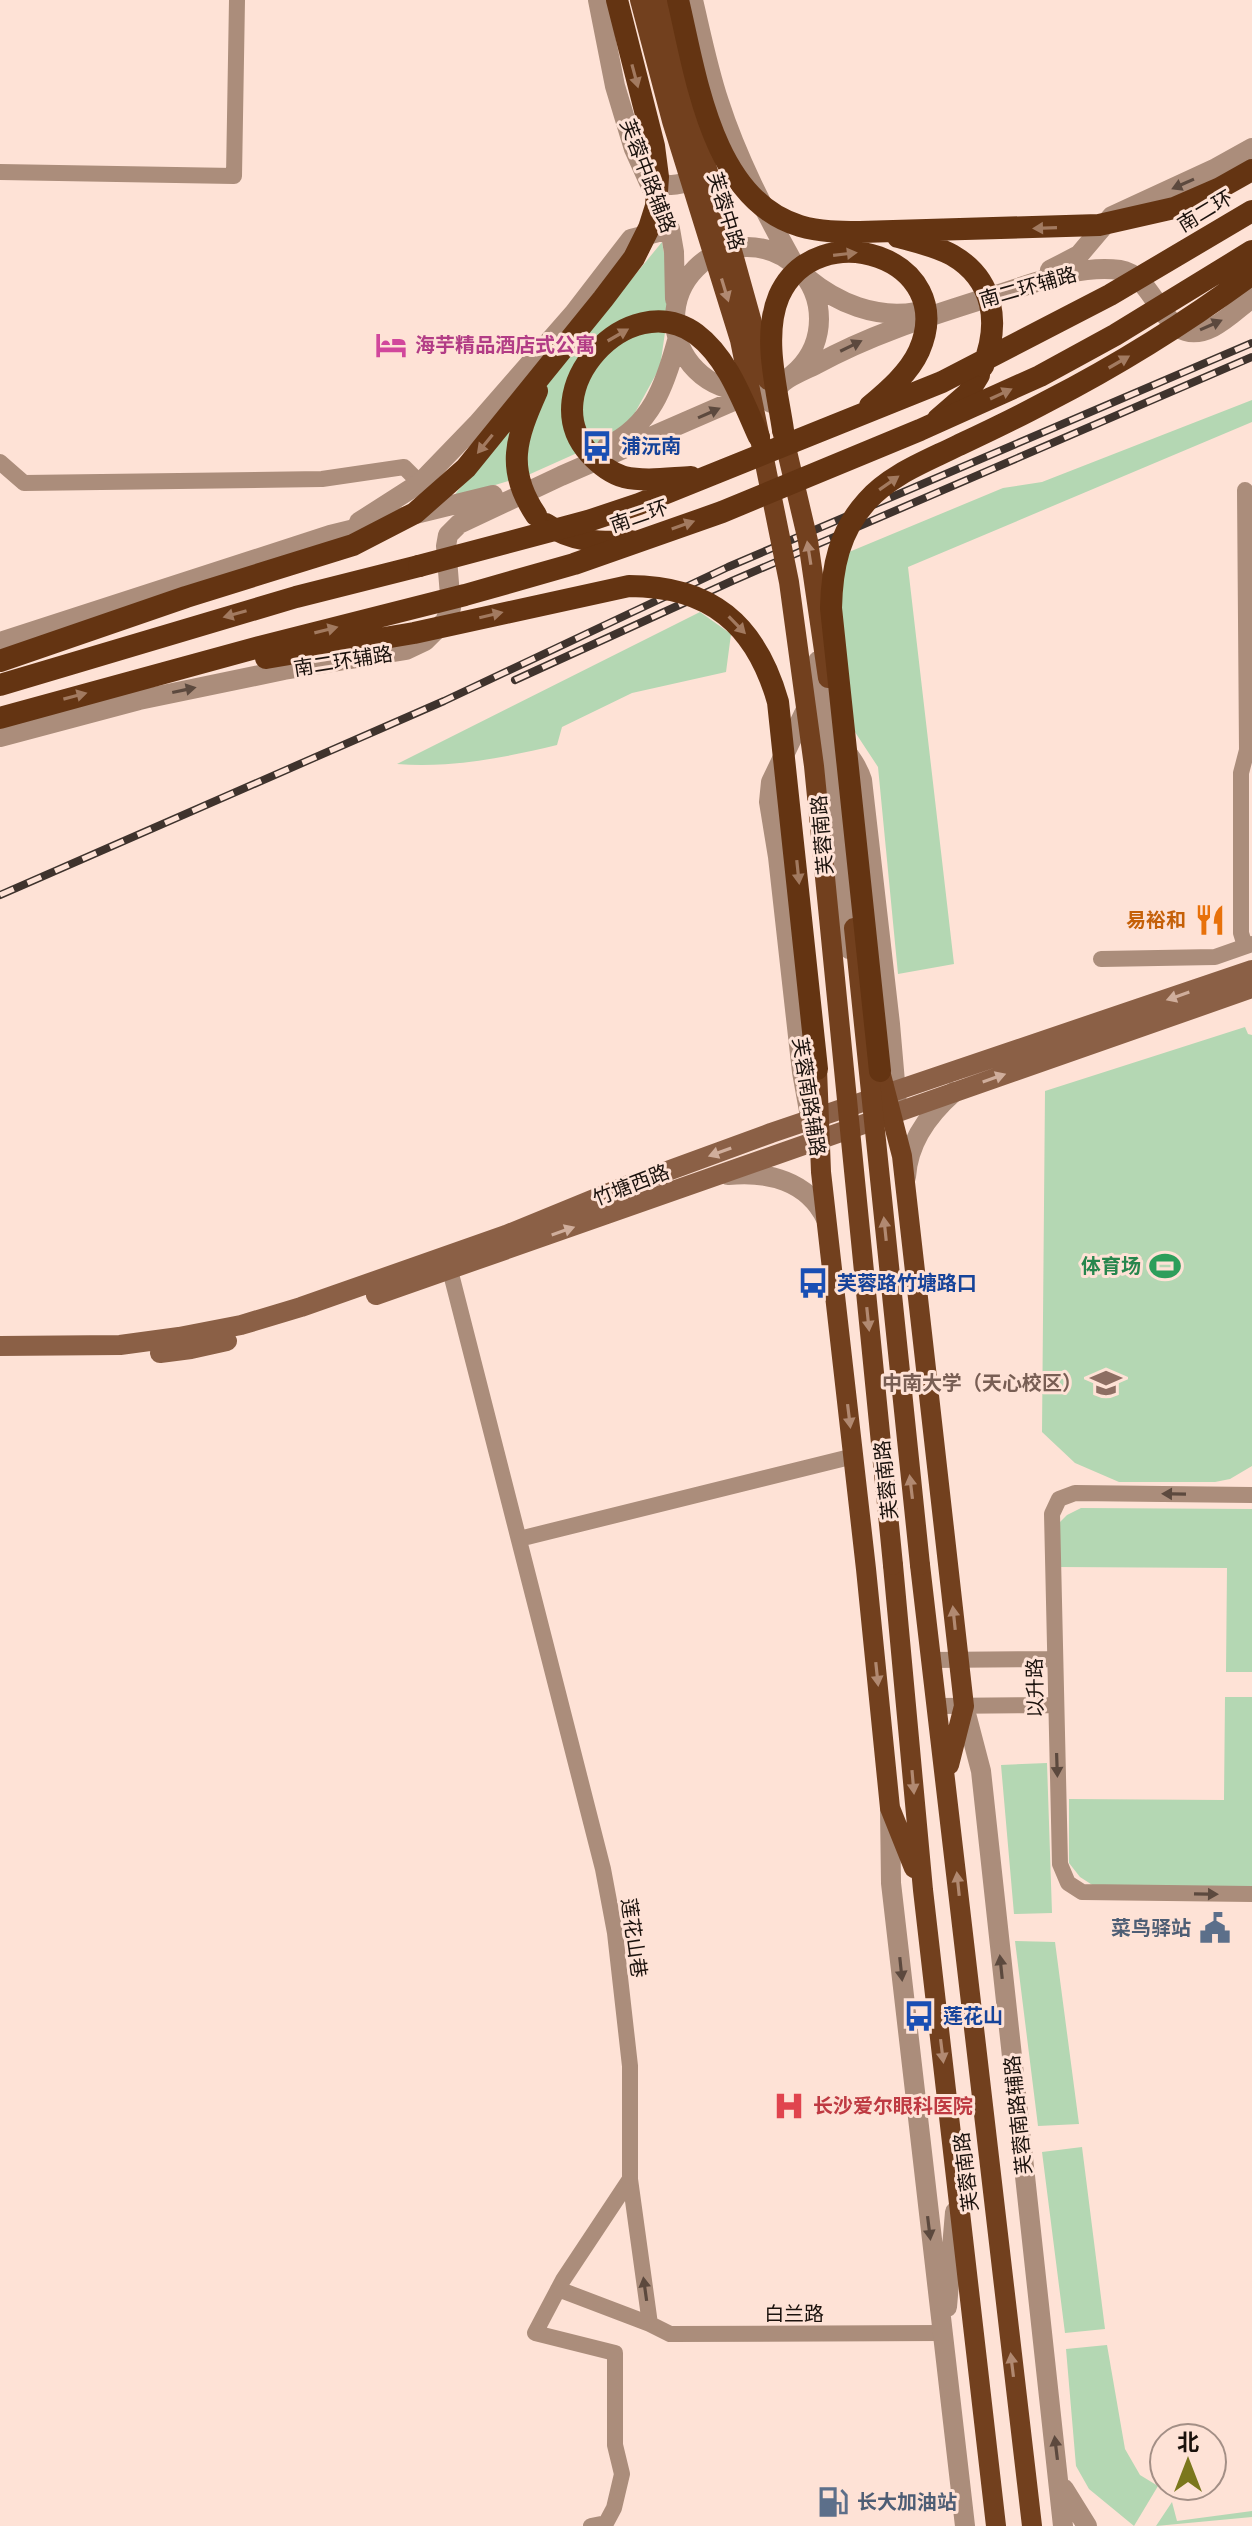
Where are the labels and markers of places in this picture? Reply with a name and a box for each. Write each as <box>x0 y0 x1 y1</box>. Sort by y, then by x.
hotel icon: 海芋精品酒店式公寓 <box>374 328 408 362</box>
place label: 海芋精品酒店式公寓 <box>415 331 595 359</box>
bus stop icon: 浦沅南 <box>580 429 614 463</box>
place label: 浦沅南 <box>621 432 681 460</box>
restaurant icon: 易裕和 <box>1193 903 1227 937</box>
place label: 易裕和 <box>1126 906 1186 934</box>
sports icon: 体育场 <box>1148 1249 1182 1283</box>
place label: 体育场 <box>1081 1252 1141 1280</box>
bus stop icon: 芙蓉路竹塘路口 <box>796 1266 830 1300</box>
place label: 芙蓉路竹塘路口 <box>837 1269 977 1297</box>
school or university icon: 中南大学（天心校区） <box>1089 1366 1123 1400</box>
place label: 中南大学（天心校区） <box>882 1369 1082 1397</box>
public building icon: 菜鸟驿站 <box>1198 1911 1232 1945</box>
place label: 菜鸟驿站 <box>1111 1914 1191 1942</box>
bus stop icon: 莲花山 <box>902 1999 936 2033</box>
place label: 莲花山 <box>943 2002 1003 2030</box>
hospital icon: 长沙爱尔眼科医院 <box>772 2089 806 2123</box>
place label: 长沙爱尔眼科医院 <box>813 2092 973 2120</box>
fuel station icon: 长大加油站 <box>816 2485 850 2519</box>
place label: 长大加油站 <box>857 2488 957 2516</box>

